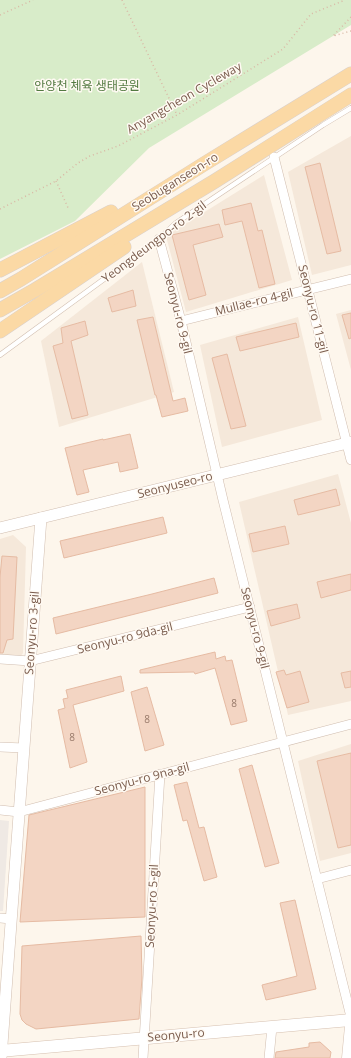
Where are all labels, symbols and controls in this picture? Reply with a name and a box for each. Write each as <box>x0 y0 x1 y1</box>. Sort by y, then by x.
street label: Anyangcheon Cycleway <box>123 57 245 137</box>
park label: 안양천 체육 생태공원 <box>34 77 140 94</box>
street label: Seobuganseon-ro <box>128 148 221 215</box>
street label: Yeongdeungpo-ro 2-gil <box>98 197 209 287</box>
street label: Seonyu-ro 11-gil <box>294 263 333 355</box>
street label: Seonyu-ro 9-gil <box>160 270 197 356</box>
street label: Mullae-ro 4-gil <box>213 284 295 319</box>
street label: Seonyuseo-ro <box>135 467 214 502</box>
street label: Seonyu-ro 9-gil <box>237 585 274 671</box>
street label: Seonyu-ro 3-gil <box>20 591 43 675</box>
street label: Seonyu-ro 9da-gil <box>75 617 174 658</box>
house number: 8 <box>231 696 237 710</box>
house number: 8 <box>144 712 150 726</box>
house number: 8 <box>69 730 75 744</box>
street label: Seonyu-ro 9na-gil <box>92 758 191 799</box>
street label: Seonyu-ro 5-gil <box>141 864 162 948</box>
street label: Seonyu-ro <box>147 1024 205 1045</box>

